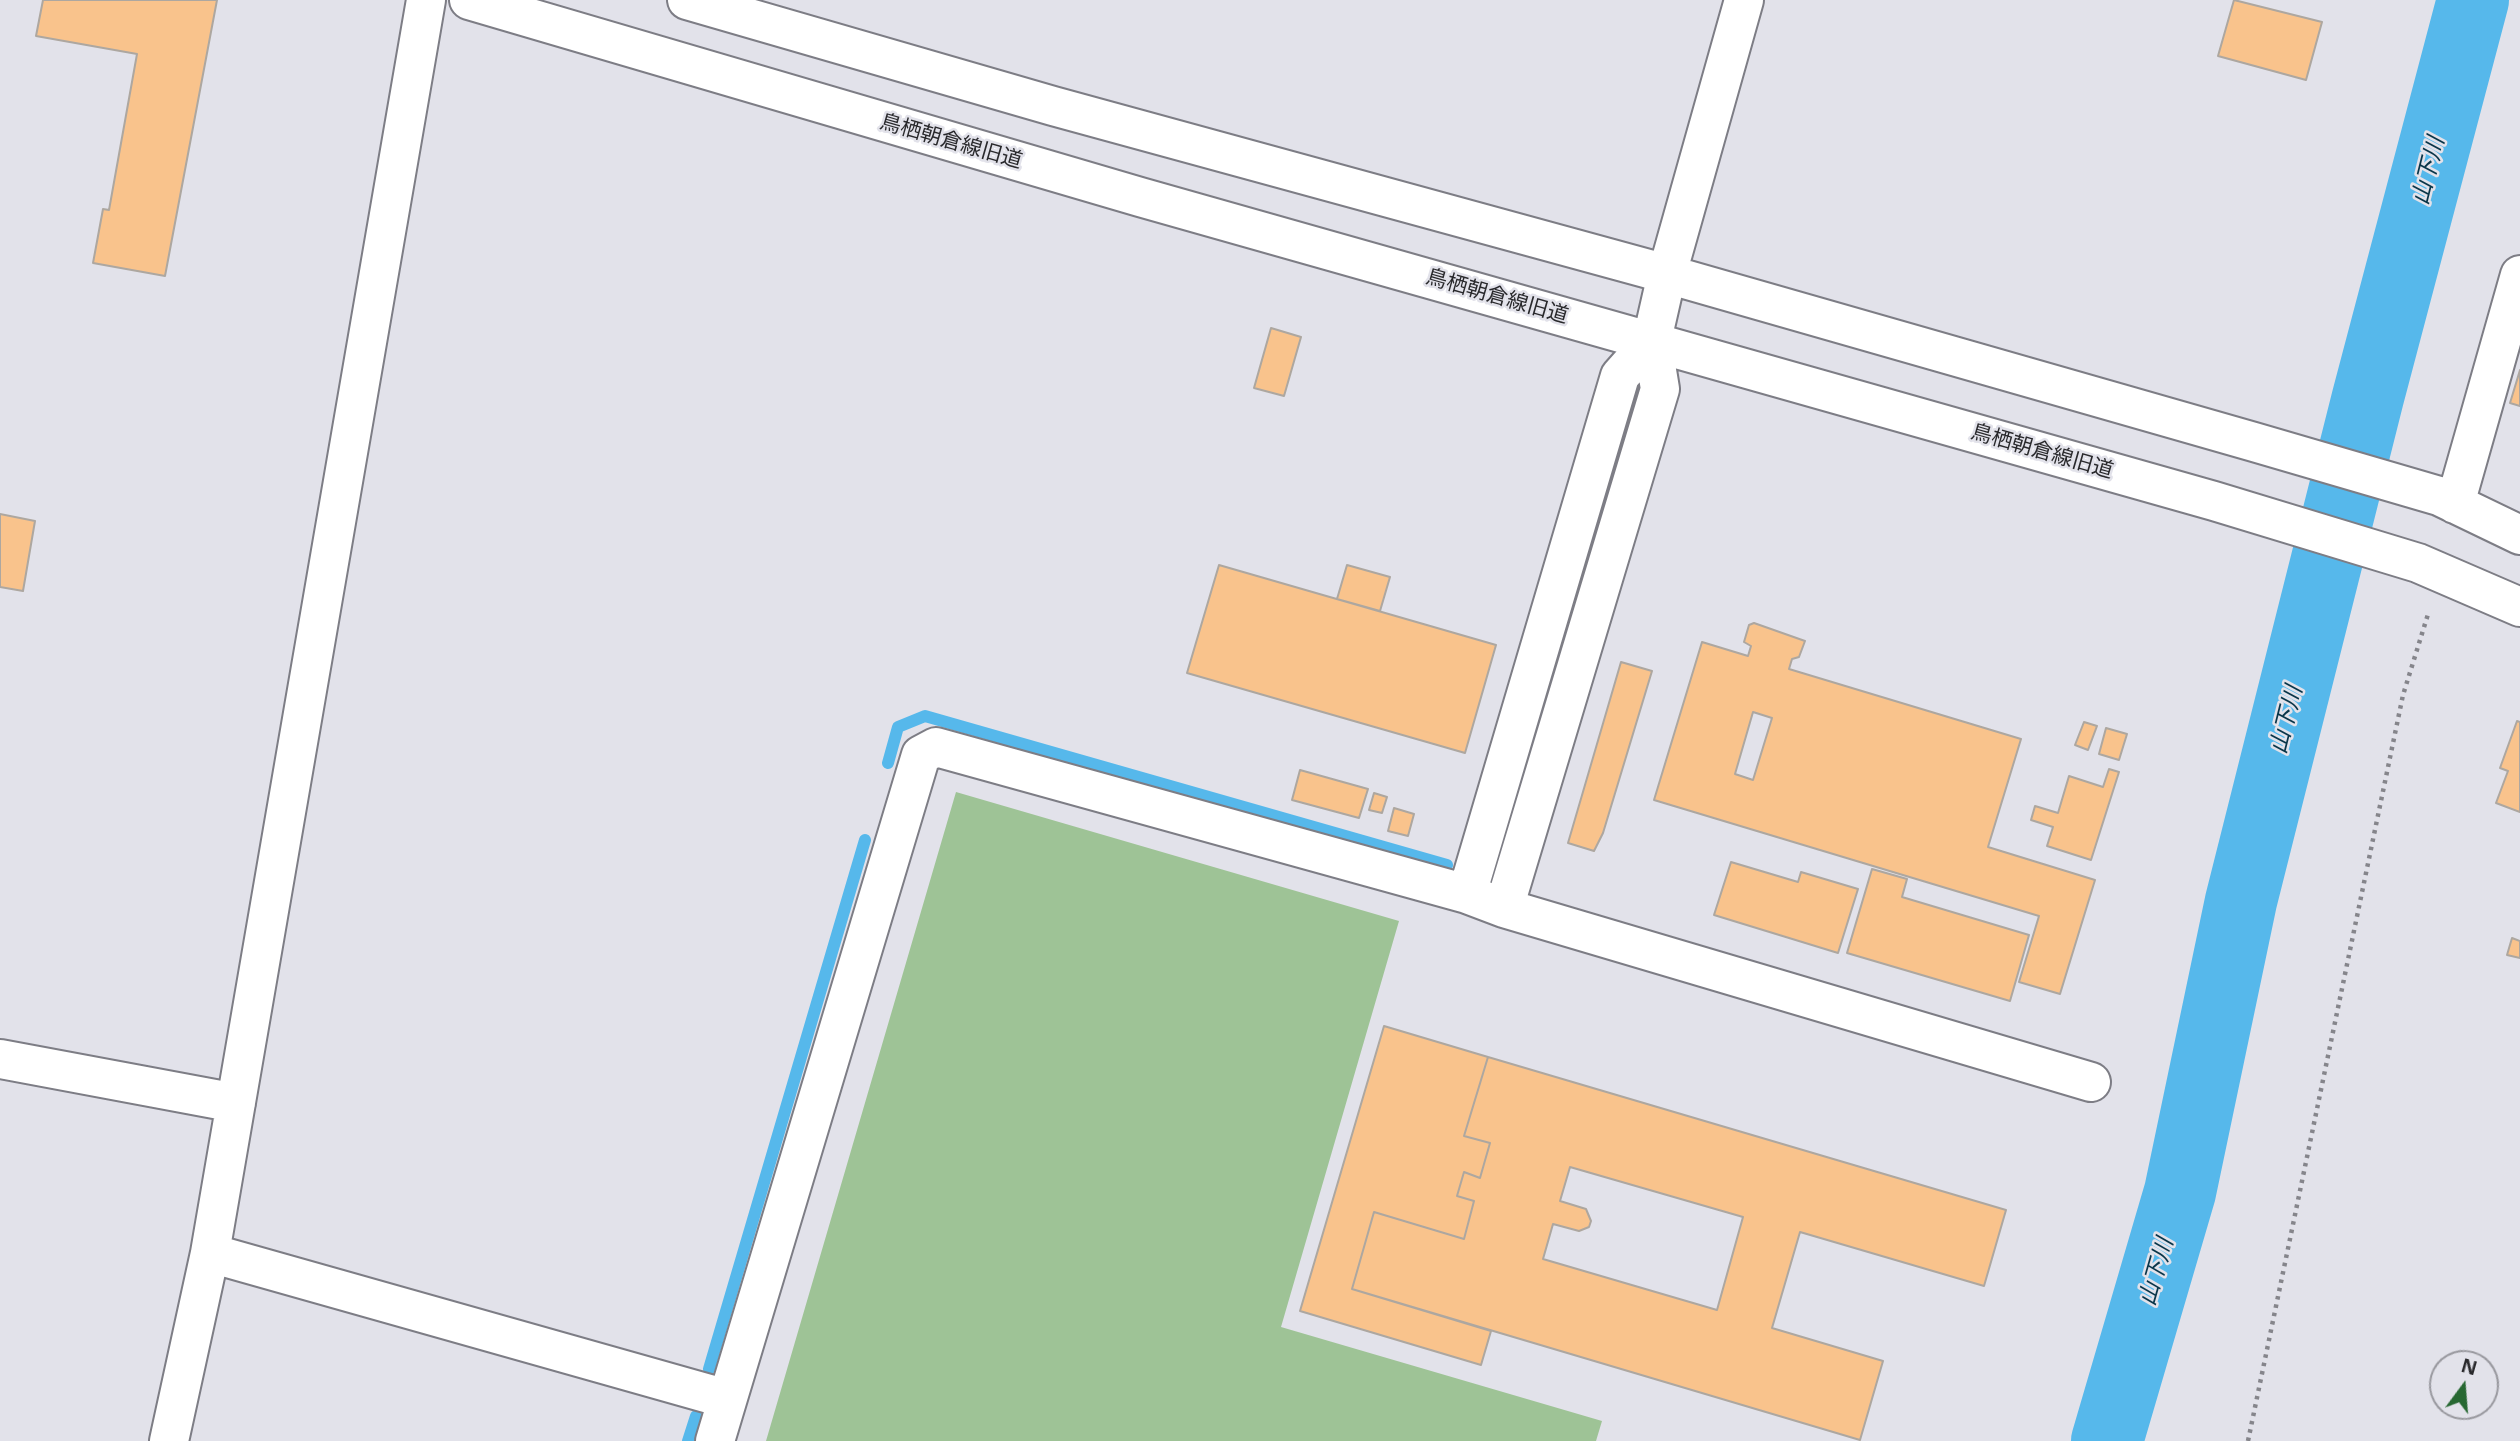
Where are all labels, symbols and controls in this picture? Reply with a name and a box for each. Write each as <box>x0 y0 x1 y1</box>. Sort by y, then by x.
street label: 鳥栖朝倉線旧道 <box>877 110 1025 174</box>
water label: 山下川 <box>2407 134 2451 208</box>
street label: 鳥栖朝倉線旧道 <box>1423 265 1571 329</box>
street label: 鳥栖朝倉線旧道 <box>1968 420 2116 484</box>
water label: 山下川 <box>2265 683 2309 757</box>
water label: 山下川 <box>2134 1235 2180 1309</box>
north arrow <box>2429 1350 2499 1420</box>
text: N <box>2458 1352 2480 1381</box>

